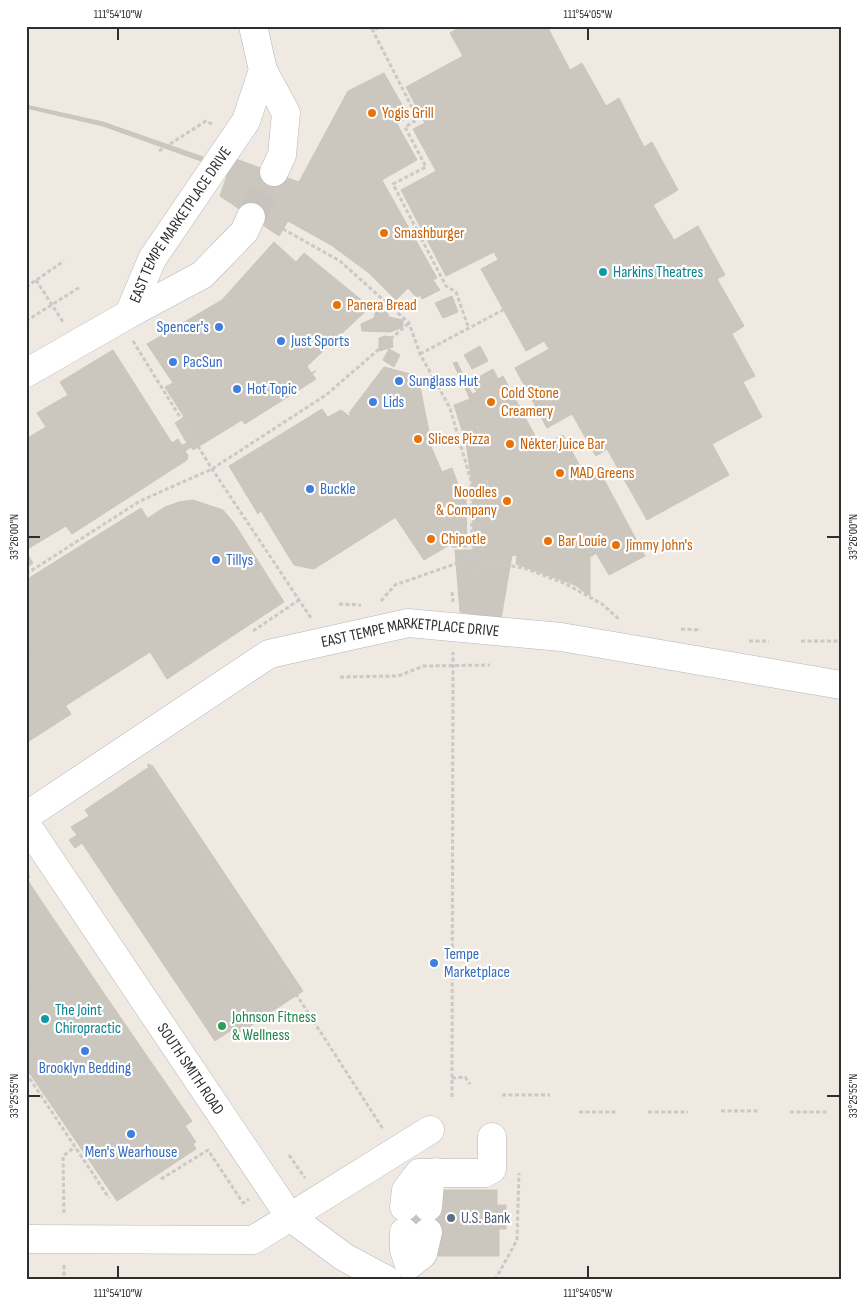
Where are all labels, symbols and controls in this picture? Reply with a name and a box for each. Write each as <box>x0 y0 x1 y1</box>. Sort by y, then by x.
text: 111°54'10"W <box>94 7 142 22</box>
text: 111°54'05"W <box>564 7 613 22</box>
place label: Yogis Grill <box>382 104 434 123</box>
marker: Yogis Grill <box>366 107 378 119</box>
street label: EAST TEMPE MARKETPLACE DRIVE <box>125 143 235 306</box>
place label: Smashburger <box>394 224 465 243</box>
marker: Smashburger <box>378 227 390 239</box>
place label: Harkins Theatres <box>613 263 704 282</box>
marker: Harkins Theatres <box>597 266 609 278</box>
place label: Panera Bread <box>347 296 417 315</box>
marker: Panera Bread <box>331 299 343 311</box>
place label: Spencer's <box>157 318 209 337</box>
marker: Spencer's <box>213 321 225 333</box>
place label: Just Sports <box>290 332 350 351</box>
marker: Just Sports <box>275 335 287 347</box>
place label: PacSun <box>183 353 223 372</box>
marker: PacSun <box>167 356 179 368</box>
place label: Sunglass Hut <box>409 372 479 391</box>
marker: Sunglass Hut <box>393 375 405 387</box>
place label: Hot Topic <box>247 380 297 399</box>
marker: Hot Topic <box>231 383 243 395</box>
place label: Cold Stone Creamery <box>501 384 559 421</box>
place label: Lids <box>383 393 405 412</box>
marker: Lids <box>367 396 379 408</box>
marker: Cold Stone Creamery <box>485 396 497 408</box>
place label: Slices Pizza <box>428 430 490 449</box>
marker: Slices Pizza <box>412 433 424 445</box>
place label: Nékter Juice Bar <box>520 435 606 454</box>
marker: Nékter Juice Bar <box>504 438 516 450</box>
place label: MAD Greens <box>570 464 635 483</box>
marker: MAD Greens <box>554 467 566 479</box>
place label: Buckle <box>320 480 356 499</box>
marker: Buckle <box>304 483 316 495</box>
place label: Noodles & Company <box>436 483 497 520</box>
marker: Noodles & Company <box>501 495 513 507</box>
text: 33°26'00"N <box>7 514 22 560</box>
text: 33°26'00"N <box>846 514 861 560</box>
place label: Chipotle <box>441 530 486 549</box>
place label: Bar Louie <box>558 532 607 551</box>
marker: Chipotle <box>425 533 437 545</box>
marker: Bar Louie <box>542 535 554 547</box>
place label: Jimmy John's <box>625 536 693 555</box>
marker: Jimmy John's <box>610 539 622 551</box>
place label: Tillys <box>226 551 254 570</box>
marker: Tillys <box>210 554 222 566</box>
street label: EAST TEMPE MARKETPLACE DRIVE <box>319 613 500 652</box>
place label: Tempe Marketplace <box>444 945 510 982</box>
marker: Tempe Marketplace <box>428 957 440 969</box>
place label: The Joint Chiropractic <box>55 1001 121 1038</box>
place label: Johnson Fitness & Wellness <box>231 1008 316 1045</box>
marker: The Joint Chiropractic <box>39 1013 51 1025</box>
street label: SOUTH SMITH ROAD <box>153 1019 228 1118</box>
marker: Johnson Fitness & Wellness <box>216 1020 228 1032</box>
marker: Brooklyn Bedding <box>79 1045 91 1057</box>
place label: Brooklyn Bedding <box>39 1059 131 1078</box>
text: 33°25'55"N <box>7 1074 22 1118</box>
text: 33°25'55"N <box>846 1074 861 1118</box>
marker: Men's Wearhouse <box>125 1128 137 1140</box>
place label: Men's Wearhouse <box>85 1143 177 1162</box>
place label: U.S. Bank <box>461 1209 510 1228</box>
marker: U.S. Bank <box>445 1212 457 1224</box>
text: 111°54'10"W <box>94 1286 142 1301</box>
text: 111°54'05"W <box>564 1286 613 1301</box>

